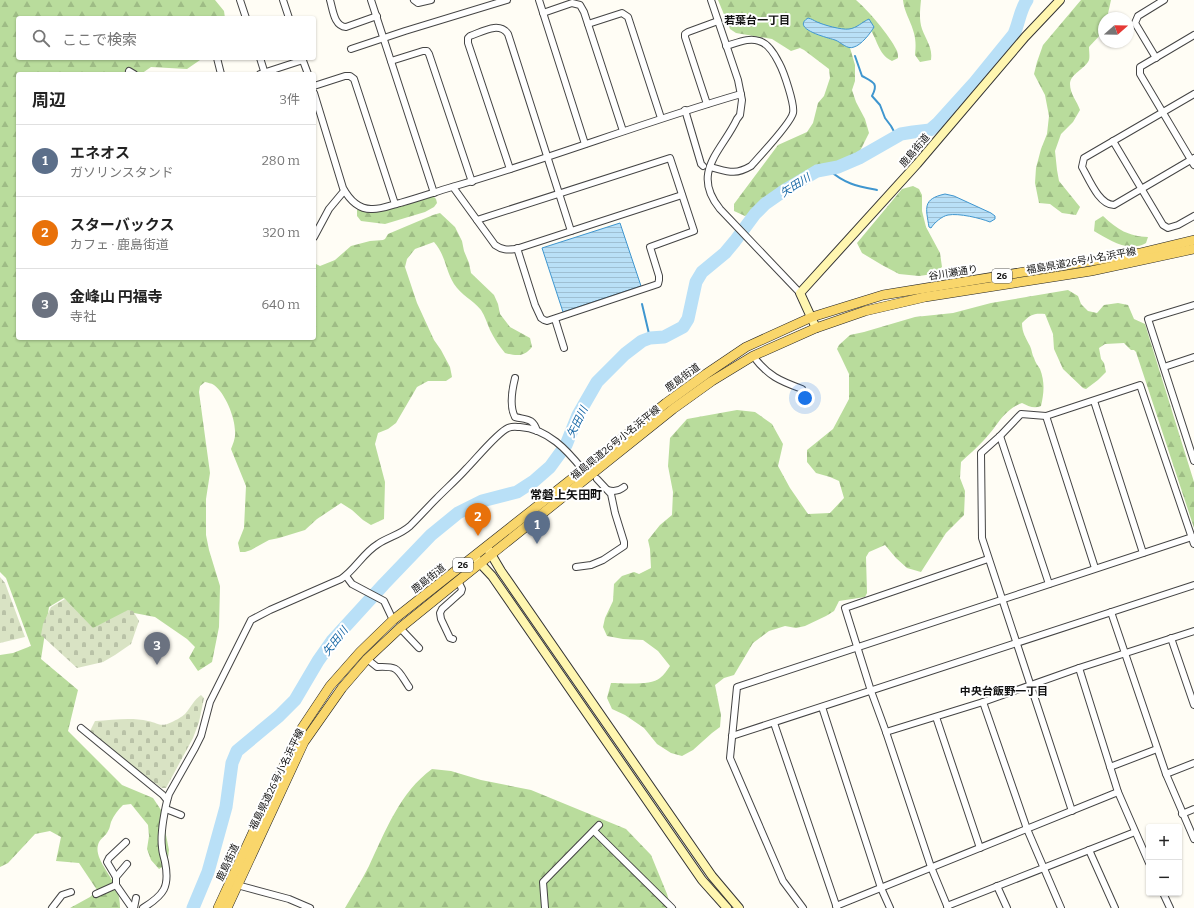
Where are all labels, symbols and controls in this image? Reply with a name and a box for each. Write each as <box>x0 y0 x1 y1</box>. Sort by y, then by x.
north arrow <box>1098 12 1134 48</box>
district label: 若葉台一丁目 <box>724 14 790 27</box>
search box <box>16 16 316 60</box>
icon: search <box>30 27 52 49</box>
text: ここで検索 <box>62 31 137 49</box>
text: 周辺 <box>32 90 66 111</box>
text: 3件 <box>280 92 300 107</box>
street label: 鹿島街道 <box>897 132 932 170</box>
text: エネオス <box>70 144 130 162</box>
text: 1 <box>42 153 48 168</box>
text: 280 m <box>262 153 300 168</box>
text: ガソリンスタンド <box>70 165 174 180</box>
water label: 矢田川 <box>778 171 814 200</box>
text: スターバックス <box>70 216 174 234</box>
text: 2 <box>41 225 49 240</box>
text: 320 m <box>262 225 300 240</box>
text: カフェ · 鹿島街道 <box>70 237 169 252</box>
street label: 福島県道26号小名浜平線 <box>1025 245 1137 277</box>
street label: 谷川瀬通り <box>928 263 979 283</box>
road number: 26 <box>992 269 1012 283</box>
text: 金峰山 円福寺 <box>70 288 163 306</box>
text: 3 <box>41 297 49 312</box>
text: 640 m <box>261 297 300 312</box>
text: 寺社 <box>70 309 96 324</box>
street label: 鹿島街道 <box>663 361 702 394</box>
your location <box>795 388 815 408</box>
street label: 福島県道26号小名浜平線 <box>569 403 663 482</box>
water label: 矢田川 <box>564 404 591 440</box>
district label: 常磐上矢田町 <box>530 488 602 502</box>
pin: 2 <box>465 503 491 536</box>
pin: 1 <box>524 511 550 544</box>
road number: 26 <box>453 558 473 572</box>
street label: 鹿島街道 <box>409 562 448 596</box>
water label: 矢田川 <box>320 624 351 658</box>
pin: 3 <box>144 632 170 665</box>
district label: 中央台飯野一丁目 <box>960 685 1048 698</box>
street label: 福島県道26号小名浜平線 <box>247 727 307 832</box>
map controls <box>1146 824 1182 896</box>
button: + <box>1146 824 1182 860</box>
street label: 鹿島街道 <box>214 842 242 883</box>
button: − <box>1146 860 1182 896</box>

